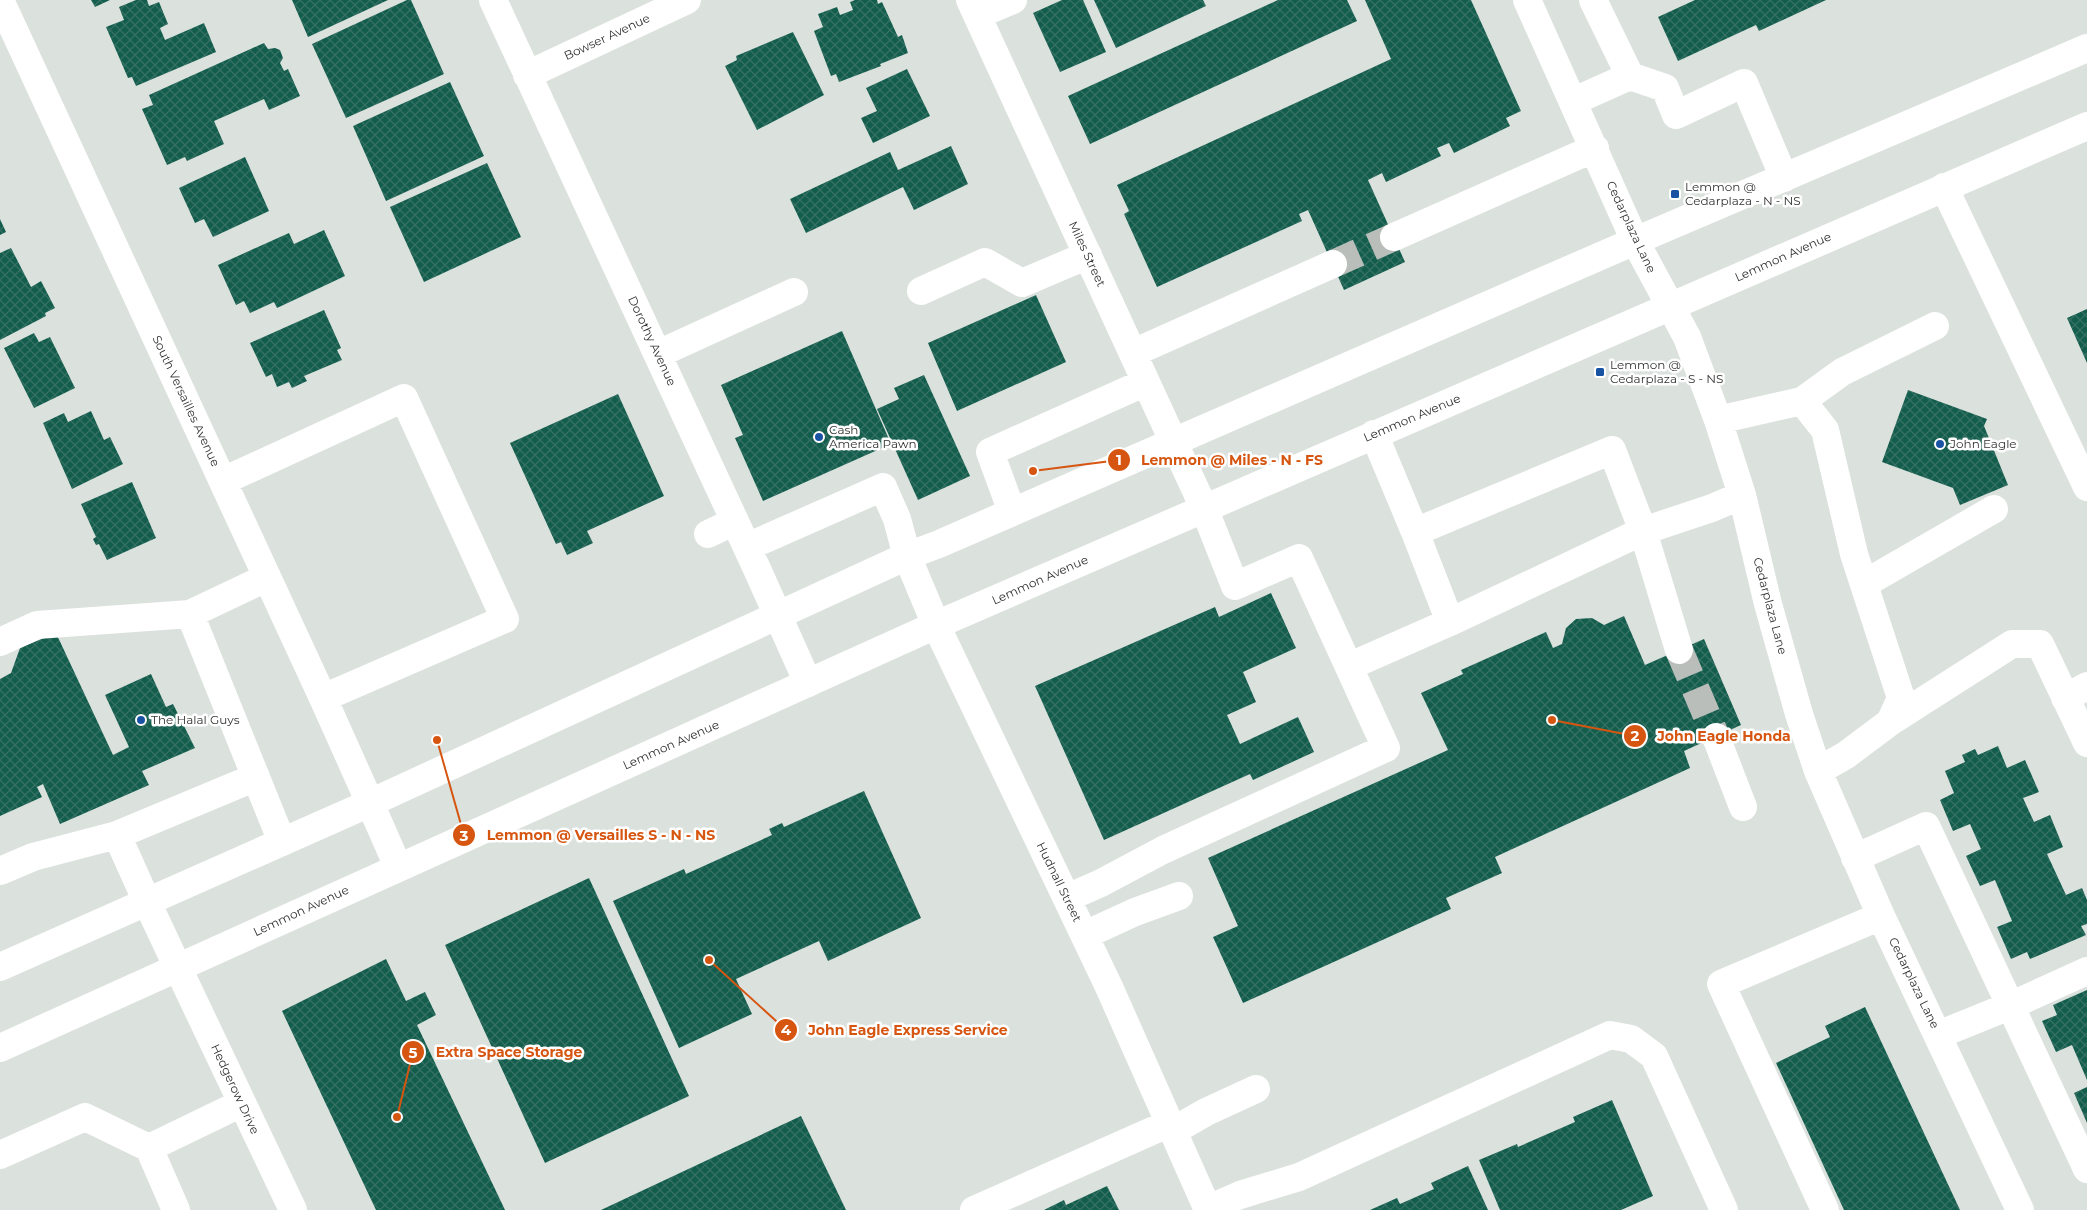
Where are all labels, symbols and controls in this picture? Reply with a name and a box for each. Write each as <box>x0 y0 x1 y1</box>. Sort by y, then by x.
street label: Bowser Avenue <box>561 10 652 63</box>
street label: Cedarplaza Lane <box>1604 178 1659 275</box>
place label: Lemmon @ Cedarplaza - N - NS <box>1685 179 1801 208</box>
marker: Lemmon @ Cedarplaza - N - NS <box>1669 188 1681 200</box>
street label: Miles Street <box>1066 219 1109 289</box>
street label: Lemmon Avenue <box>1732 229 1833 284</box>
street label: Dorothy Avenue <box>625 294 680 388</box>
street label: South Versailles Avenue <box>149 333 223 469</box>
place label: Lemmon @ Cedarplaza - S - NS <box>1610 357 1723 386</box>
marker: Lemmon @ Cedarplaza - S - NS <box>1594 366 1606 378</box>
street label: Lemmon Avenue <box>1361 390 1462 445</box>
place label: Cash America Pawn <box>829 422 917 451</box>
marker: Cash America Pawn <box>813 431 825 443</box>
place label: John Eagle <box>1949 436 2017 451</box>
marker: John Eagle <box>1934 438 1946 450</box>
callout: Lemmon @ Miles - N - FS <box>1106 446 1333 475</box>
text: 1 <box>1116 450 1122 469</box>
text: Lemmon @ Miles - N - FS <box>1141 451 1323 469</box>
street label: Lemmon Avenue <box>989 552 1090 607</box>
street label: Cedarplaza Lane <box>1750 556 1791 656</box>
place label: The Halal Guys <box>151 712 240 727</box>
marker: The Halal Guys <box>135 714 147 726</box>
street label: Lemmon Avenue <box>620 717 721 772</box>
callout: John Eagle Honda <box>1623 721 1801 750</box>
text: 2 <box>1631 726 1640 745</box>
text: John Eagle Honda <box>1656 727 1791 745</box>
callout: Lemmon @ Versailles S - N - NS <box>451 821 725 850</box>
text: 3 <box>459 826 469 845</box>
text: Lemmon @ Versailles S - N - NS <box>487 826 715 844</box>
street label: Hudnall Street <box>1034 839 1085 924</box>
street label: Lemmon Avenue <box>251 882 351 939</box>
street label: Cedarplaza Lane <box>1886 935 1943 1031</box>
callout: John Eagle Express Service <box>773 1015 1018 1044</box>
text: 4 <box>781 1020 792 1039</box>
text: John Eagle Express Service <box>807 1021 1008 1039</box>
callout: Extra Space Storage <box>401 1038 593 1067</box>
street label: Hedgerow Drive <box>208 1041 263 1136</box>
text: 5 <box>409 1043 418 1062</box>
text: Extra Space Storage <box>436 1043 583 1061</box>

